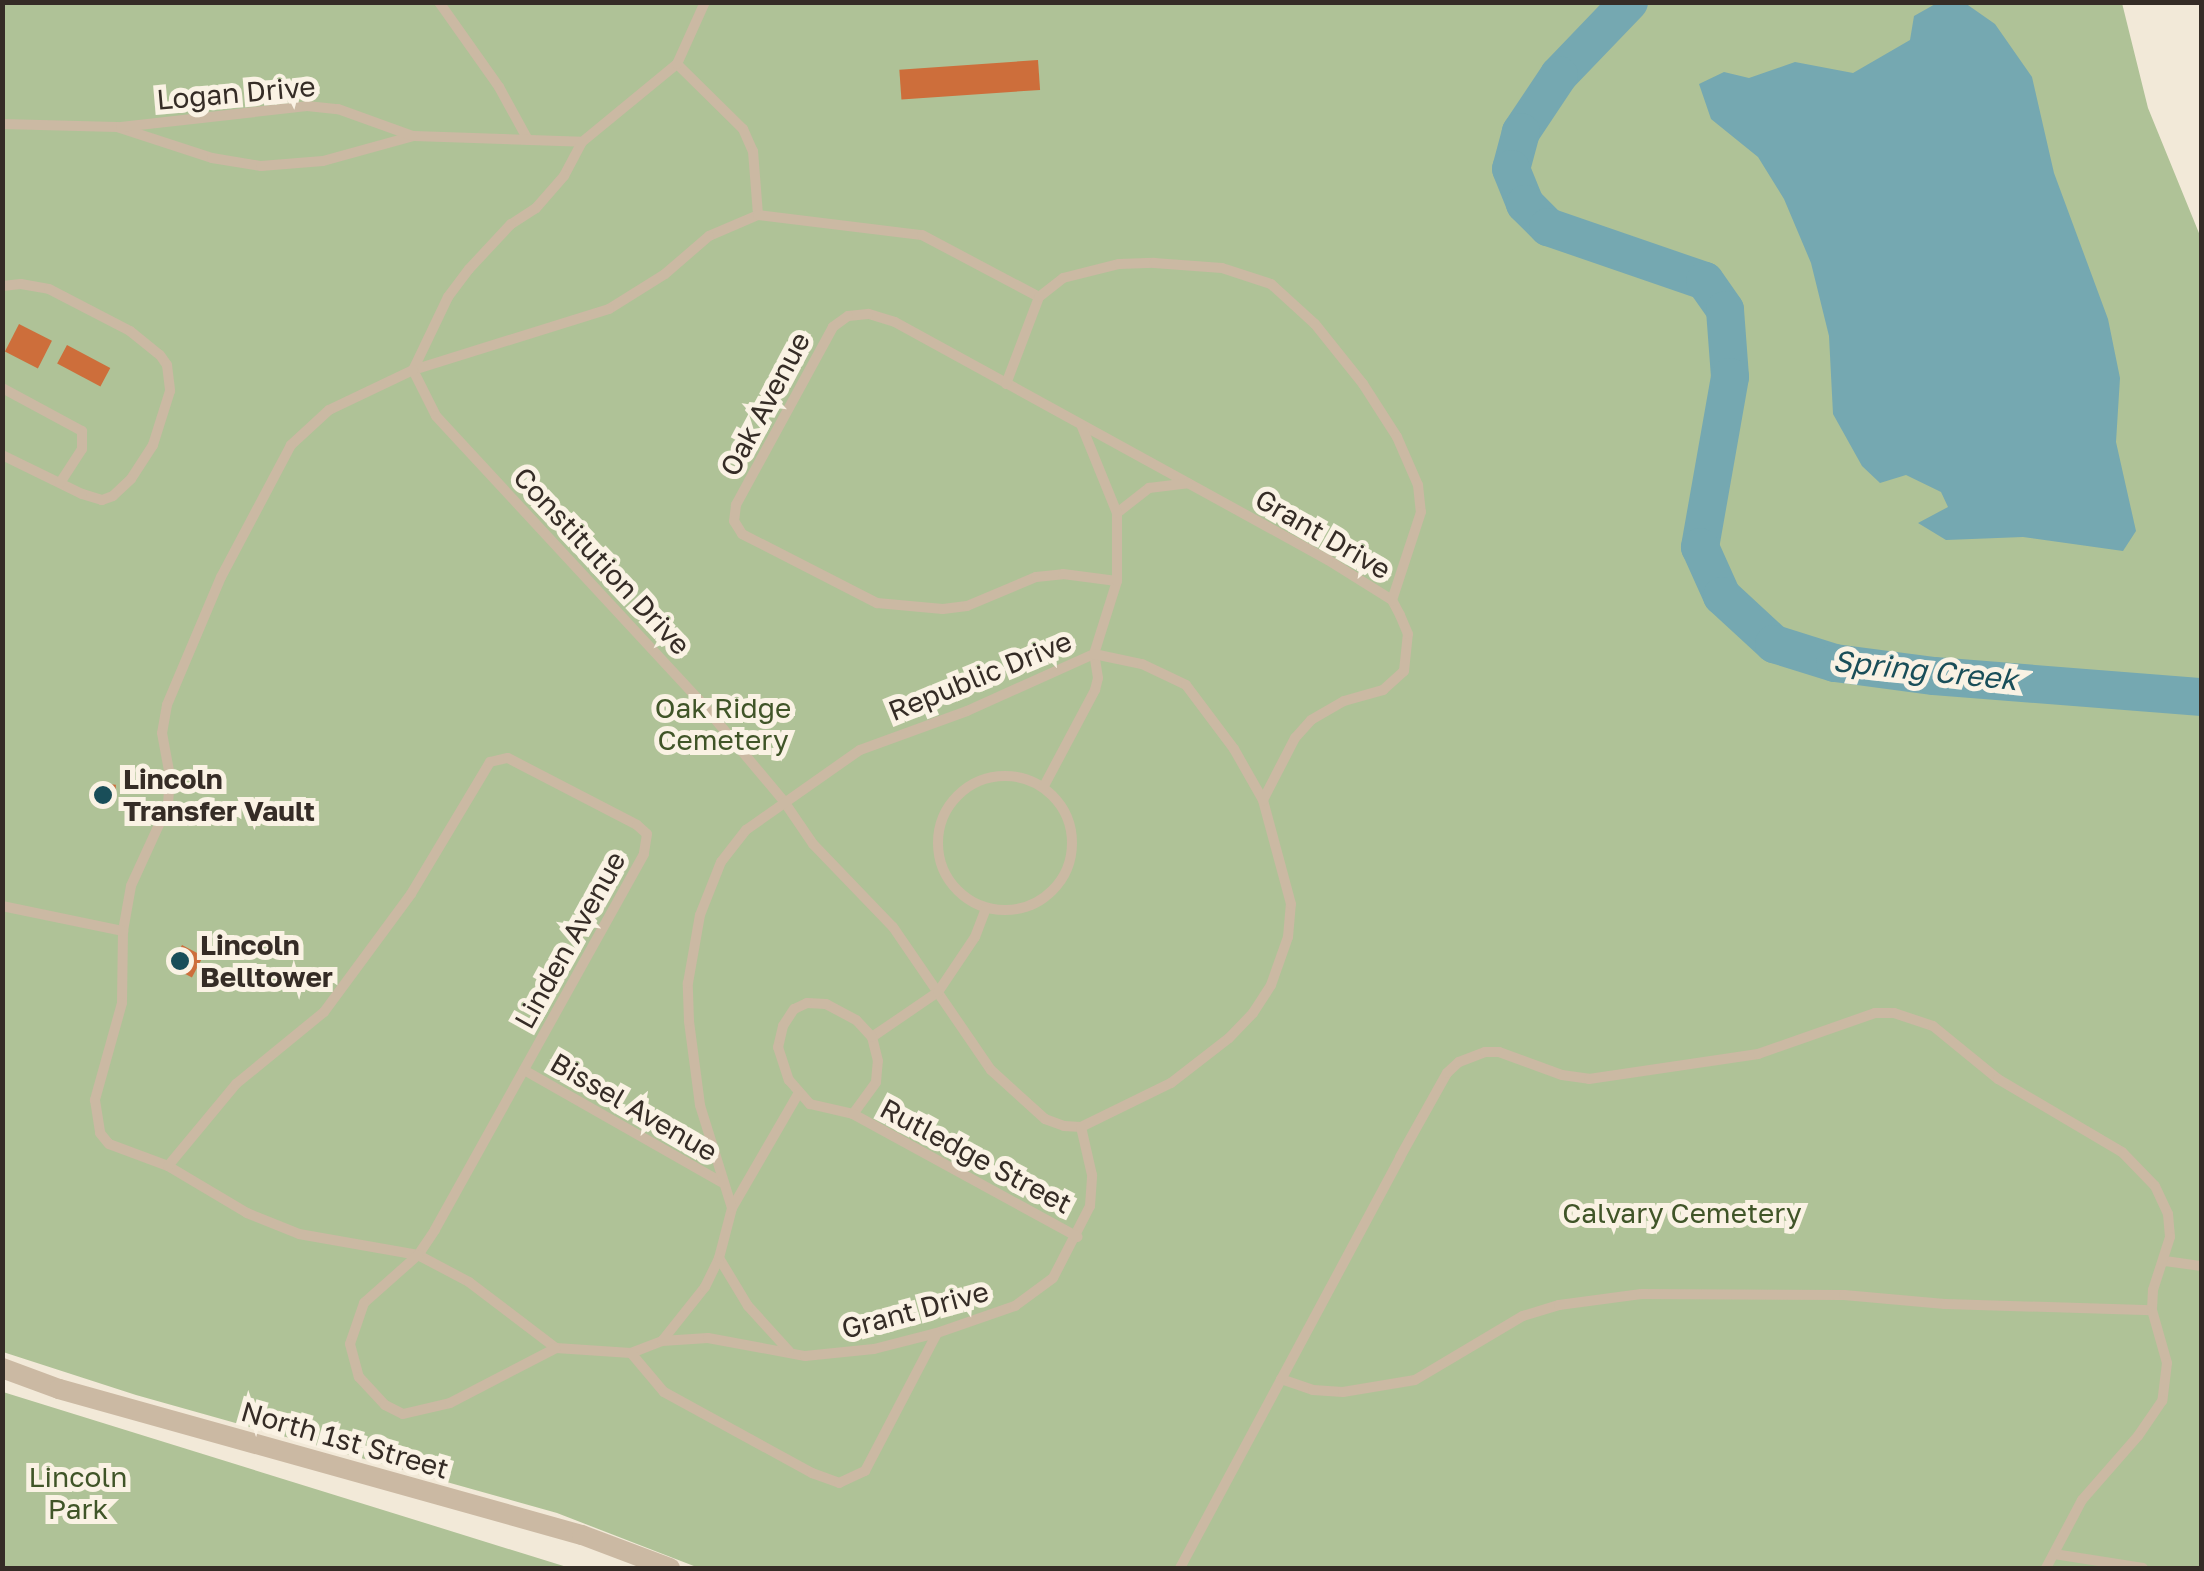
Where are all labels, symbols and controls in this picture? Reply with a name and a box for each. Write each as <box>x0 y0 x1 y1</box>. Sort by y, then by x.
street label: Logan Drive <box>155 69 317 117</box>
street label: Oak Avenue <box>713 326 817 482</box>
street label: Constitution Drive <box>507 460 697 662</box>
street label: Grant Drive <box>1249 482 1397 586</box>
street label: Republic Drive <box>884 624 1076 728</box>
water label: Spring Creek <box>1831 642 2019 698</box>
park label: Oak Ridge Cemetery <box>655 691 791 757</box>
place label: Lincoln Transfer Vault <box>123 762 315 828</box>
marker: Lincoln Transfer Vault <box>92 784 114 806</box>
street label: Linden Avenue <box>508 846 632 1034</box>
place label: Lincoln Belltower <box>200 928 333 994</box>
marker: Lincoln Belltower <box>169 950 191 972</box>
street label: Bissel Avenue <box>545 1046 723 1168</box>
street label: Rutledge Street <box>874 1091 1078 1221</box>
park label: Calvary Cemetery <box>1562 1196 1802 1230</box>
street label: Grant Drive <box>838 1274 992 1346</box>
street label: North 1st Street <box>237 1394 453 1486</box>
park label: Lincoln Park <box>29 1460 127 1526</box>

